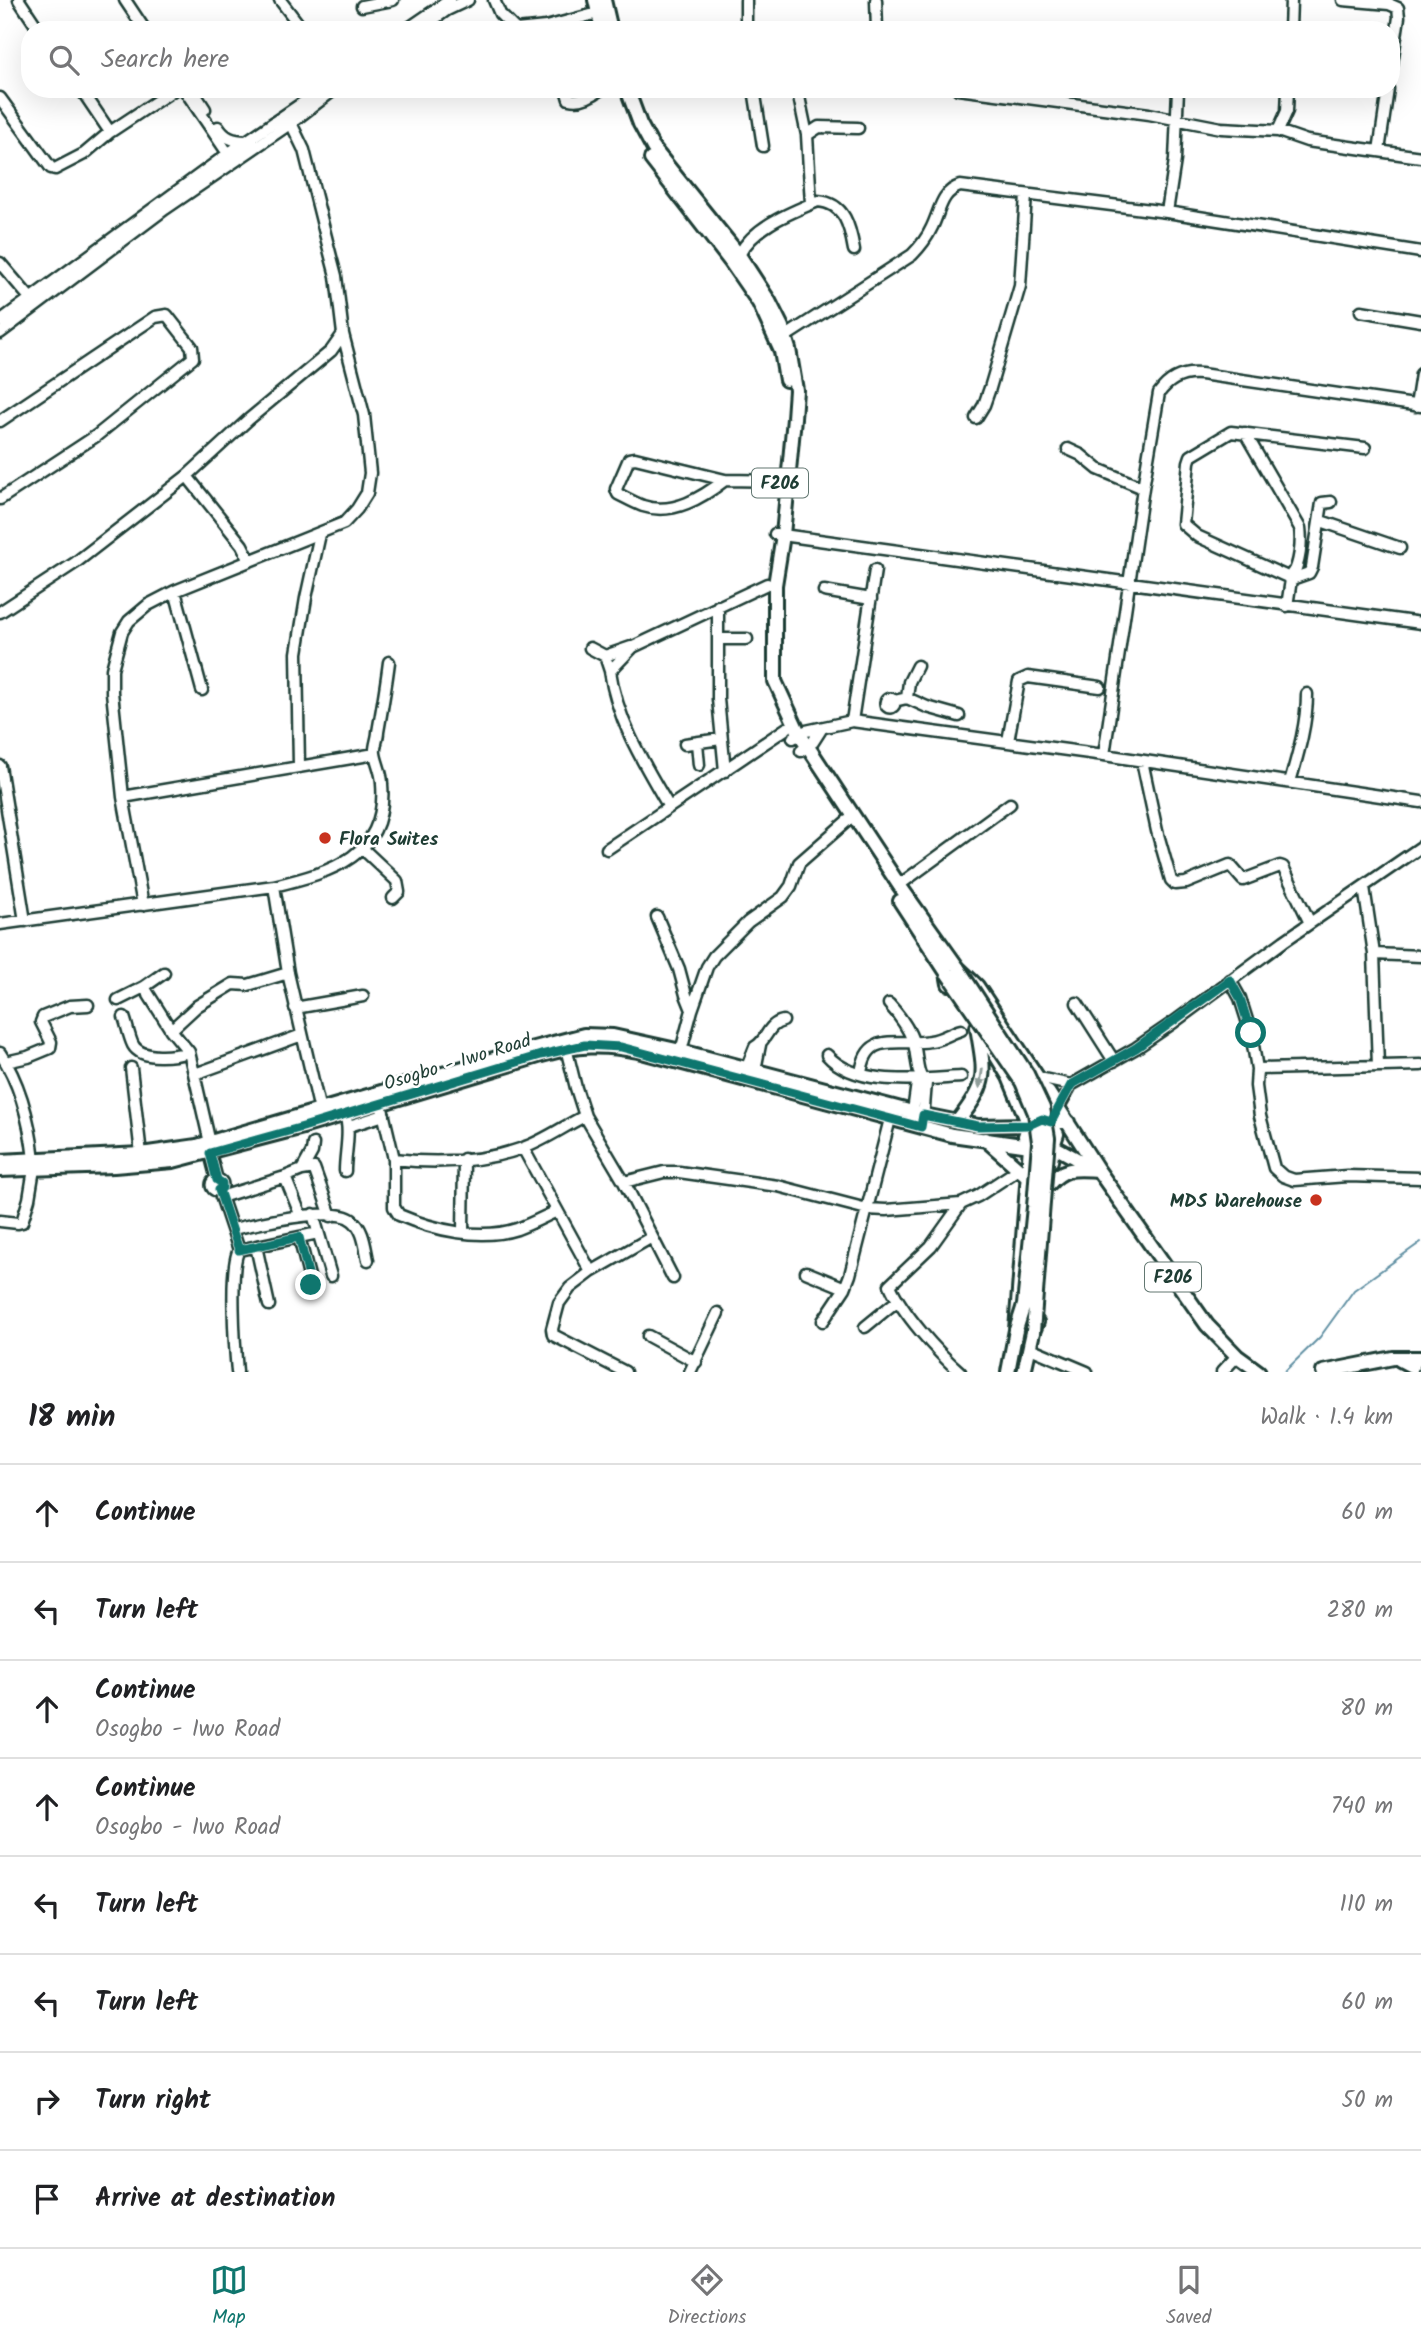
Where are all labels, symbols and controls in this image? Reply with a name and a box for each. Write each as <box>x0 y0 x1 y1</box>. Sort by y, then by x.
search box <box>21 21 1400 98</box>
text: Search here <box>101 39 229 81</box>
icon: search <box>45 41 83 79</box>
road number: F206 <box>752 468 808 498</box>
place label: Flora Suites <box>339 825 438 855</box>
marker: Flora Suites <box>317 830 333 846</box>
route start <box>1235 1017 1266 1048</box>
street label: Osogbo - Iwo Road <box>380 1026 536 1100</box>
one-way arrow <box>975 1067 986 1089</box>
place label: MDS Warehouse <box>1170 1187 1302 1217</box>
marker: MDS Warehouse <box>1308 1192 1324 1208</box>
road number: F206 <box>1145 1262 1201 1292</box>
route end <box>295 1269 326 1300</box>
text: 18 min <box>28 1394 115 1442</box>
text: Walk · 1.4 km <box>1260 1400 1393 1436</box>
text: Continue <box>95 1492 196 1534</box>
icon: ahead <box>28 1494 66 1532</box>
text: 60 m <box>1341 1495 1393 1531</box>
text: Turn left <box>95 1590 198 1632</box>
icon: left <box>28 1592 66 1630</box>
text: 280 m <box>1327 1593 1393 1629</box>
text: Continue <box>95 1670 196 1712</box>
icon: ahead <box>28 1690 66 1728</box>
text: 80 m <box>1340 1691 1393 1727</box>
text: Osogbo - Iwo Road <box>95 1712 280 1748</box>
text: Continue <box>95 1768 196 1810</box>
icon: ahead <box>28 1788 66 1826</box>
text: 740 m <box>1331 1789 1393 1825</box>
text: Osogbo - Iwo Road <box>95 1810 280 1846</box>
text: Turn left <box>95 1884 198 1926</box>
icon: left <box>28 1886 66 1924</box>
text: 110 m <box>1340 1887 1393 1923</box>
text: Turn left <box>95 1982 198 2024</box>
icon: left <box>28 1984 66 2022</box>
text: 60 m <box>1341 1985 1393 2021</box>
text: Turn right <box>95 2080 211 2122</box>
icon: right <box>28 2082 66 2120</box>
text: 50 m <box>1342 2083 1393 2119</box>
text: Arrive at destination <box>95 2178 335 2220</box>
icon: arrive <box>28 2180 66 2218</box>
tab: Map <box>210 2261 248 2333</box>
tab: Directions <box>668 2261 746 2333</box>
tab: Saved <box>1166 2261 1211 2333</box>

